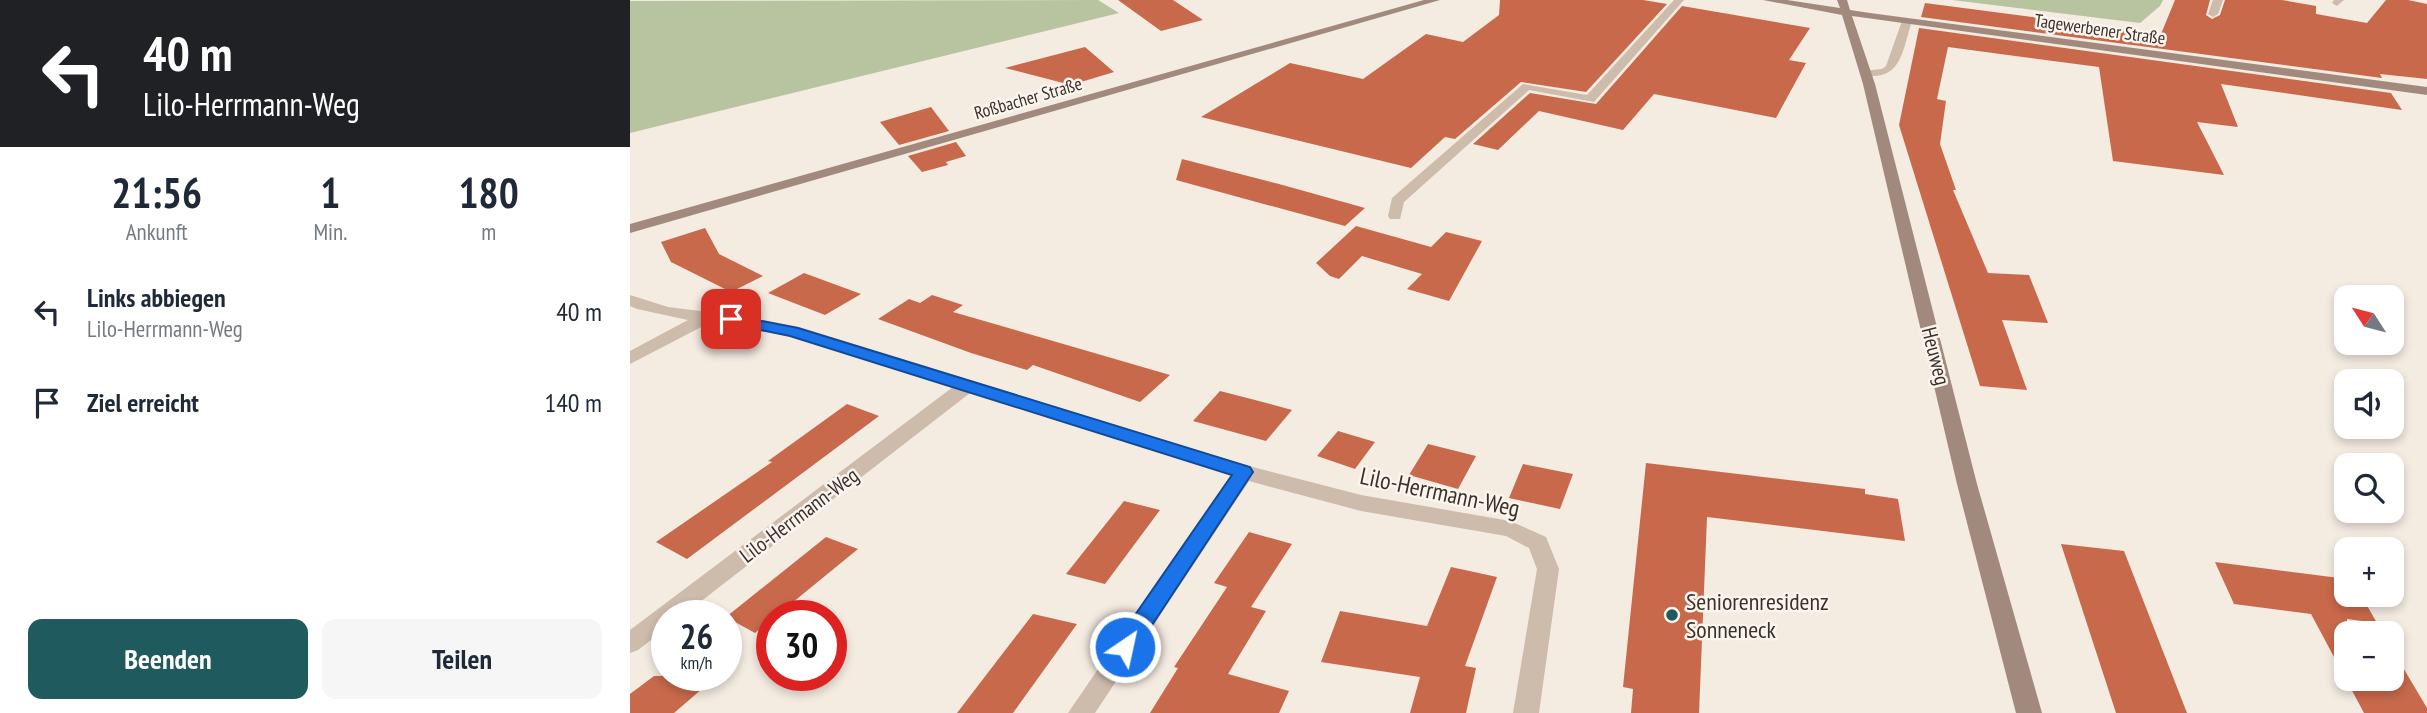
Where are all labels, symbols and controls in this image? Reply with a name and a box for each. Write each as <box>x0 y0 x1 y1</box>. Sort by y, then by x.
street label: Tagewerbener Straße <box>2033 8 2167 50</box>
text: 40 m <box>143 21 232 85</box>
icon: left <box>28 28 119 119</box>
street label: Roßbacher Straße <box>971 72 1085 124</box>
text: Lilo-Herrmann-Weg <box>143 83 360 125</box>
text: 21:56 <box>111 165 202 220</box>
text: 1 <box>320 165 340 220</box>
text: 180 <box>459 165 519 220</box>
text: Ankunft <box>126 217 188 246</box>
text: Min. <box>313 217 347 246</box>
text: m <box>481 217 496 246</box>
text: Links abbiegen <box>87 281 226 314</box>
north arrow <box>2334 285 2404 355</box>
map controls <box>2334 285 2404 691</box>
pin <box>701 289 761 349</box>
icon: left <box>28 293 66 331</box>
text: 40 m <box>556 295 602 328</box>
icon: arrive <box>712 300 750 338</box>
text: Lilo-Herrmann-Weg <box>87 314 243 343</box>
street label: Heuweg <box>1916 324 1956 388</box>
button: sound <box>2334 369 2404 439</box>
icon: arrive <box>28 384 66 422</box>
text: Ziel erreicht <box>87 386 199 419</box>
text: 140 m <box>544 386 602 419</box>
button: search <box>2334 453 2404 523</box>
street label: Lilo-Herrmann-Weg <box>1357 460 1523 524</box>
street label: Lilo-Herrmann-Weg <box>734 461 864 569</box>
button: + <box>2334 537 2404 607</box>
place label: Seniorenresidenz Sonneneck <box>1686 586 1829 645</box>
speed limit sign: 30 <box>756 600 847 691</box>
marker: Seniorenresidenz Sonneneck <box>1664 607 1680 623</box>
position arrow <box>1088 610 1162 684</box>
text: 26 <box>680 613 713 659</box>
button: Beenden <box>28 619 308 699</box>
button: Teilen <box>322 619 602 699</box>
button: − <box>2334 621 2404 691</box>
text: km/h <box>681 651 712 674</box>

